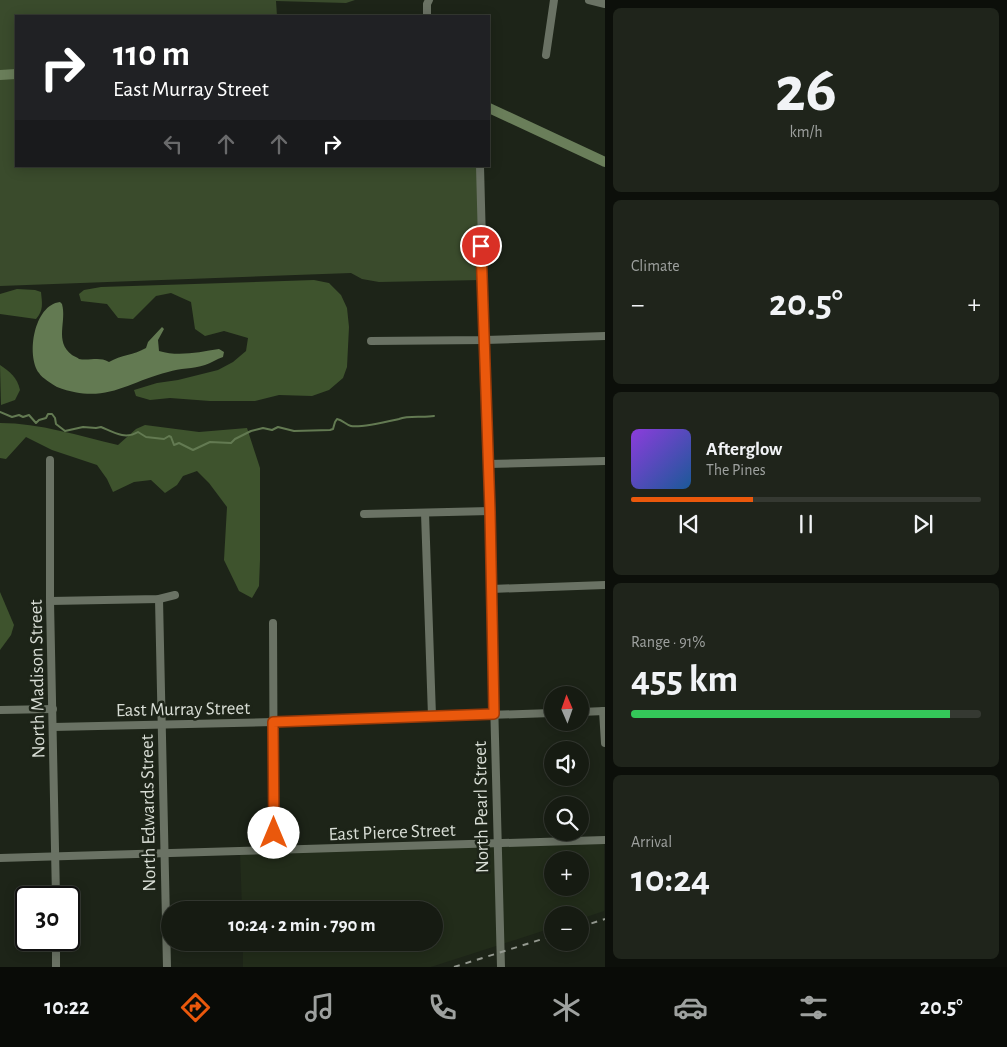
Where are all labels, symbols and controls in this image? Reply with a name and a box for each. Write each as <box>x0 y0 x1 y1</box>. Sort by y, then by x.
icon: right <box>30 35 95 100</box>
text: 110 m <box>113 37 190 72</box>
text: 26 <box>775 58 837 123</box>
text: East Murray Street <box>113 78 269 100</box>
text: km/h <box>789 124 823 140</box>
icon: left <box>159 130 187 158</box>
icon: ahead <box>212 130 240 158</box>
icon: ahead <box>265 130 293 158</box>
icon: right <box>318 130 346 158</box>
pin <box>460 225 502 267</box>
icon: arrive <box>467 232 495 260</box>
text: Climate <box>631 258 680 274</box>
text: 20.5° <box>769 285 843 323</box>
text: − <box>631 291 644 319</box>
text: + <box>968 291 981 319</box>
text: Afterglow <box>706 440 782 459</box>
text: The Pines <box>706 462 766 478</box>
icon: previous <box>675 510 703 538</box>
icon: pause <box>792 510 820 538</box>
icon: next <box>909 510 937 538</box>
street label: North Madison Street <box>27 599 48 759</box>
text: Range · 91% <box>631 634 705 650</box>
text: 455 km <box>631 661 738 699</box>
north arrow <box>544 686 589 731</box>
map controls <box>544 686 589 951</box>
street label: East Murray Street <box>116 699 250 720</box>
street label: North Edwards Street <box>138 734 159 892</box>
street label: North Pearl Street <box>471 741 492 873</box>
button: sound <box>544 741 589 786</box>
button: search <box>544 796 589 841</box>
position arrow <box>247 806 299 858</box>
street label: East Pierce Street <box>328 821 456 844</box>
text: Arrival <box>631 834 672 850</box>
button: + <box>544 851 589 896</box>
text: 10:24 <box>631 861 710 899</box>
speed limit sign: 30 <box>15 886 80 951</box>
button: − <box>544 906 589 951</box>
text: 10:24 · 2 min · 790 m <box>228 916 376 935</box>
icon: directions <box>178 990 213 1025</box>
icon: music <box>302 990 337 1025</box>
icon: phone <box>425 990 460 1025</box>
icon: climate <box>549 990 584 1025</box>
icon: car <box>673 990 708 1025</box>
icon: filters <box>796 990 831 1025</box>
text: 10:22 <box>44 996 89 1018</box>
text: 20.5° <box>920 996 963 1018</box>

